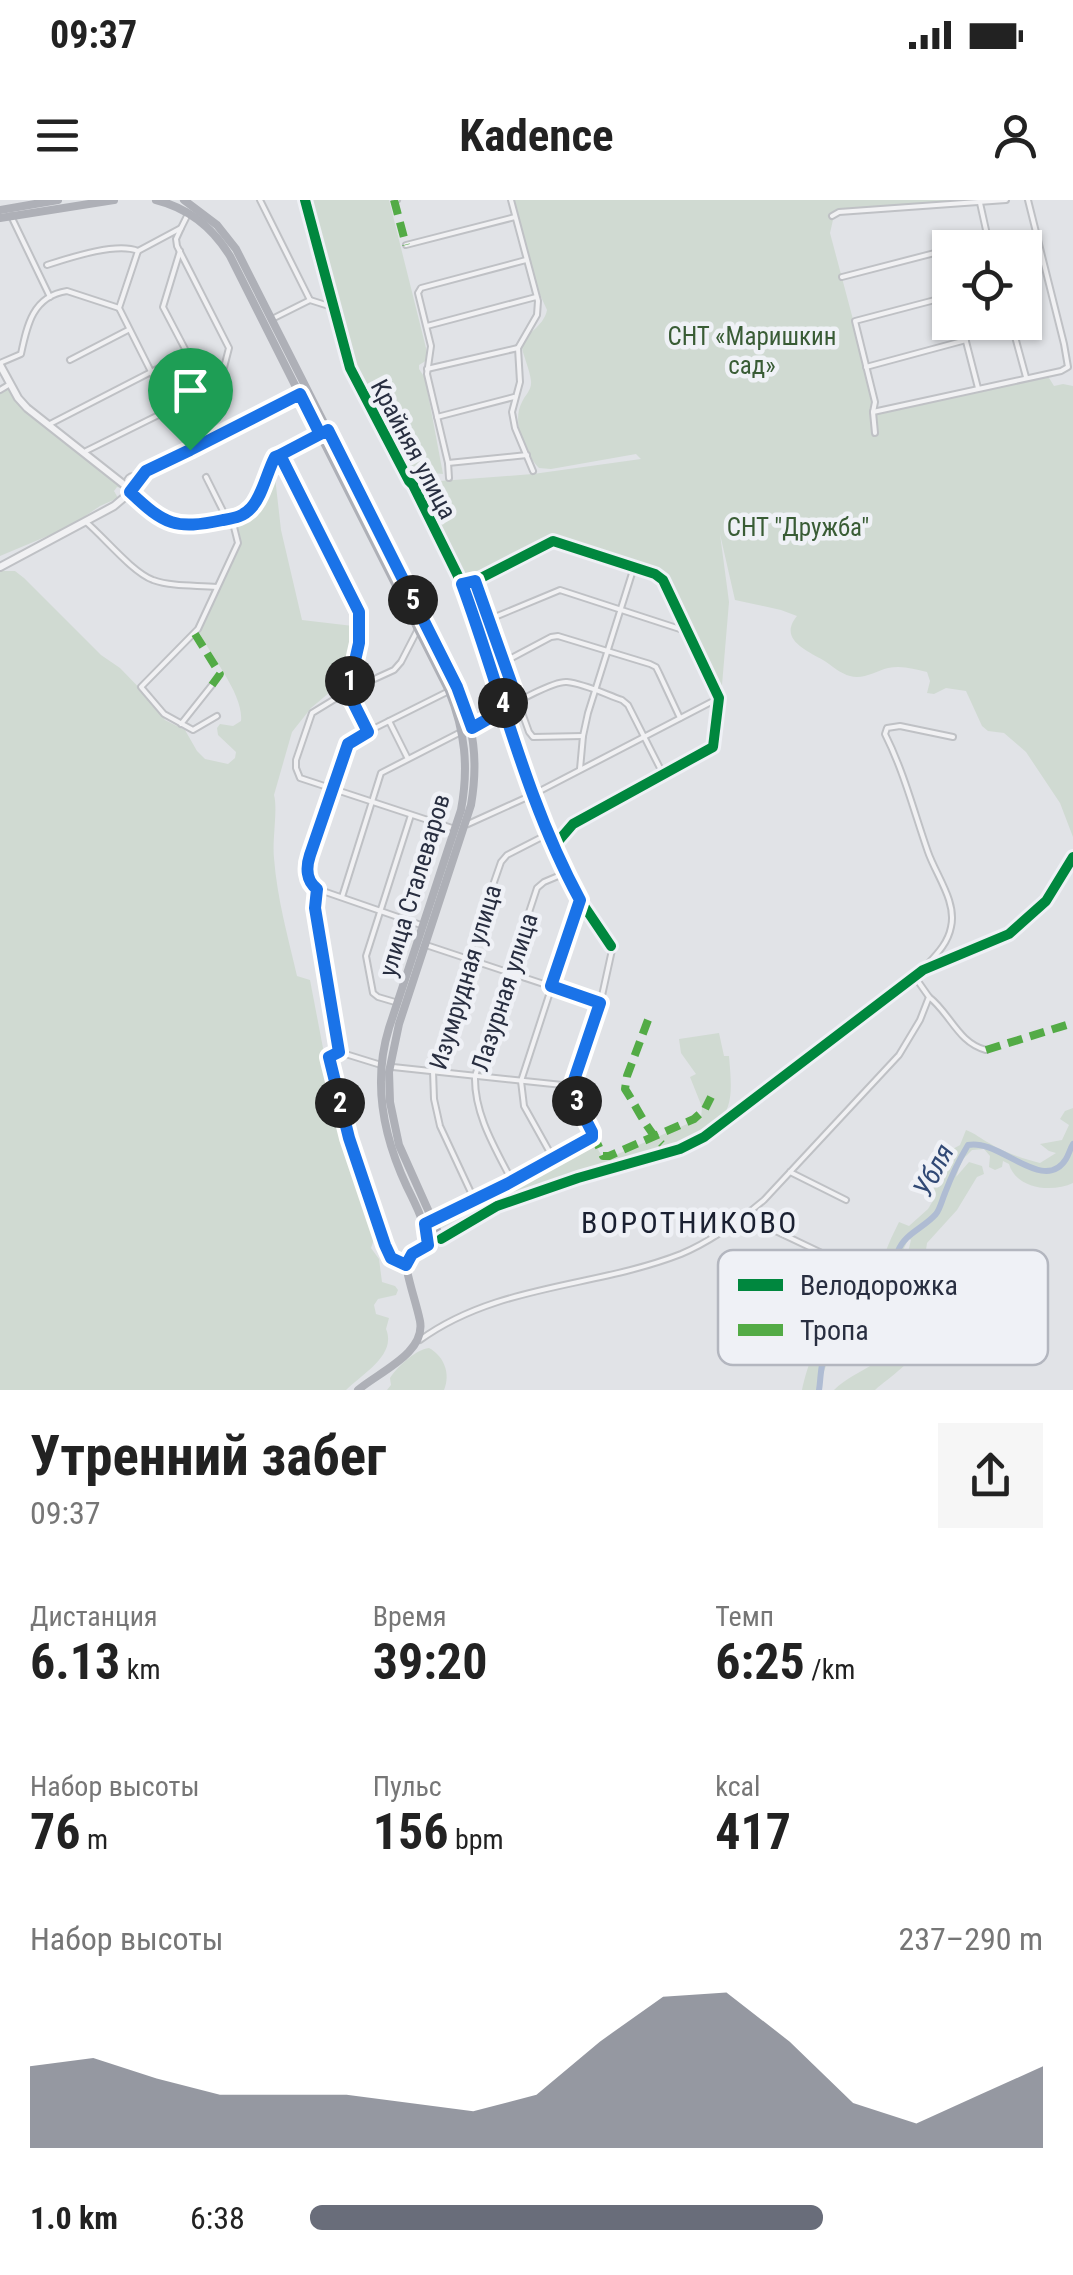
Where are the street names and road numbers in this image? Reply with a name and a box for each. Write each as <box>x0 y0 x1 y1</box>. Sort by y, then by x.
street label: Крайняя улица <box>365 375 462 524</box>
street label: улица Сталеваров <box>373 790 456 980</box>
street label: Изумрудная улица <box>424 881 507 1073</box>
street label: Лазурная улица <box>465 910 544 1075</box>

